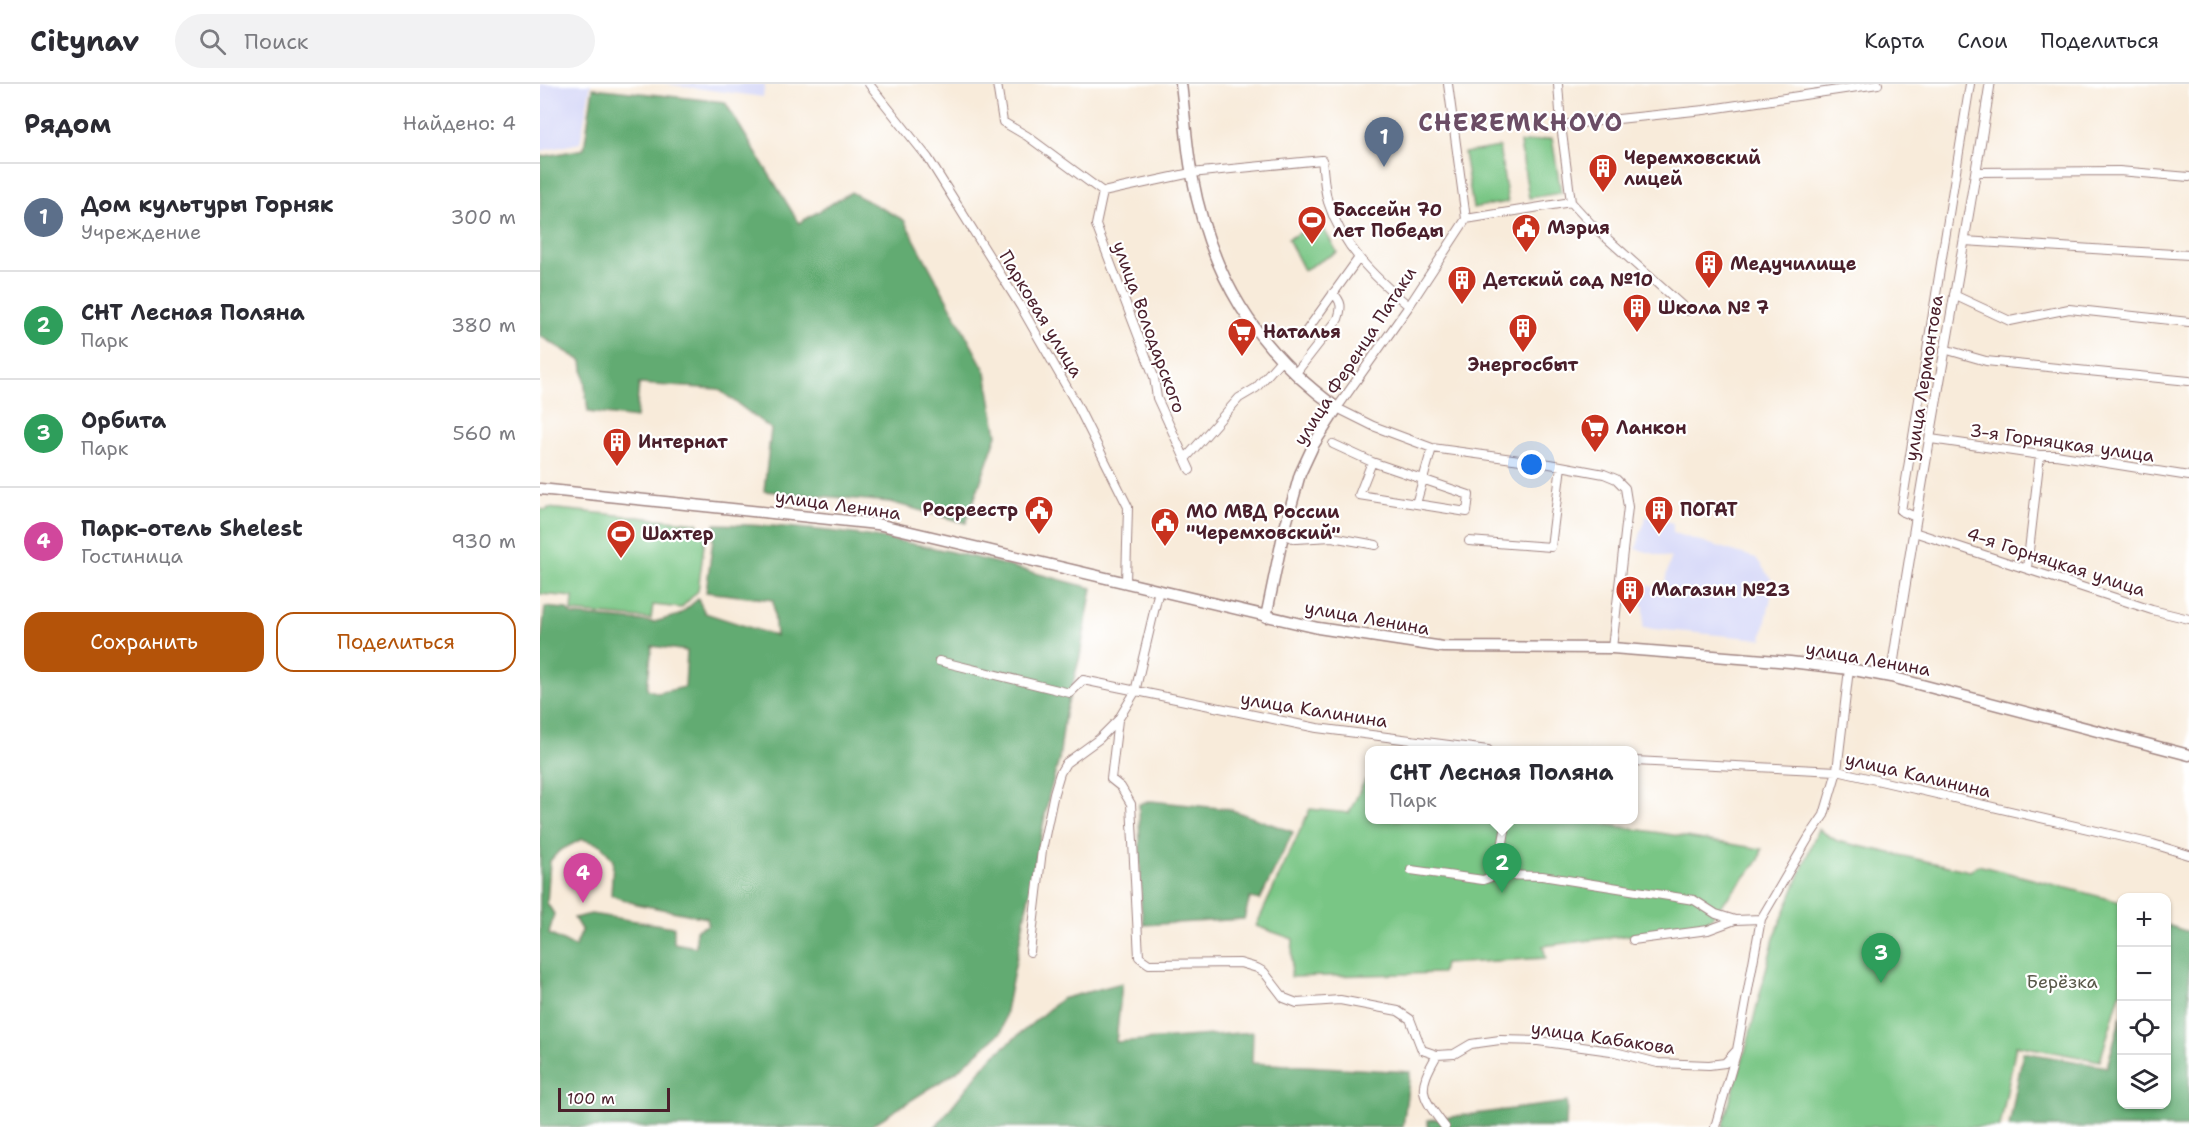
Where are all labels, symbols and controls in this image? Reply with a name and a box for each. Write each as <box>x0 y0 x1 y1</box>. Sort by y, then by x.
search box <box>175 14 595 68</box>
text: Citynav <box>30 22 139 60</box>
icon: search <box>196 25 229 58</box>
text: Поиск <box>244 27 309 56</box>
text: Карта <box>1864 27 1924 55</box>
text: Слои <box>1957 27 2008 55</box>
text: Поделиться <box>2041 27 2159 55</box>
text: Рядом <box>24 106 111 141</box>
district label: CHEREMKHOVO <box>1418 107 1624 139</box>
text: Найдено: 4 <box>403 110 516 136</box>
pin: 1 <box>1364 118 1404 167</box>
place label: Черемховский лицей <box>1624 146 1761 191</box>
building icon: Черемховский лицей <box>1587 152 1619 194</box>
text: Дом культуры Горняк <box>81 190 334 219</box>
place label: Бассейн 70 лет Победы <box>1333 198 1444 243</box>
text: 1 <box>39 204 48 230</box>
text: 300 m <box>450 204 516 230</box>
sports icon: Бассейн 70 лет Победы <box>1296 204 1328 246</box>
public building icon: Мэрия <box>1510 212 1542 254</box>
place label: Мэрия <box>1547 216 1610 240</box>
text: Учреждение <box>81 219 201 245</box>
street label: улица Володарского <box>1107 238 1191 416</box>
street label: Парковая улица <box>994 246 1088 382</box>
building icon: Медучилище <box>1693 248 1725 290</box>
place label: Медучилище <box>1730 252 1857 276</box>
street label: улица Ференца Патаки <box>1288 262 1422 450</box>
building icon: Детский сад №10 <box>1446 264 1478 306</box>
place label: Детский сад №10 <box>1483 268 1653 292</box>
building icon: Школа № 7 <box>1621 292 1653 334</box>
street label: улица Лермонтова <box>1899 293 1949 463</box>
place label: Школа № 7 <box>1658 296 1769 320</box>
text: СНТ Лесная Поляна <box>81 298 305 327</box>
text: 2 <box>37 312 51 338</box>
text: 380 m <box>451 312 516 338</box>
building icon: Энергосбыт <box>1507 312 1539 354</box>
supermarket icon: Наталья <box>1226 316 1258 358</box>
place label: Наталья <box>1263 320 1341 344</box>
text: Парк <box>81 327 128 353</box>
place label: Энергосбыт <box>1468 353 1579 377</box>
text: Орбита <box>81 406 166 435</box>
supermarket icon: Ланкон <box>1579 412 1611 454</box>
place label: Ланкон <box>1616 416 1687 440</box>
street label: 3-я Горняцкая улица <box>1968 418 2156 468</box>
text: 3 <box>37 420 51 446</box>
text: 560 m <box>453 420 516 446</box>
building icon: Интернат <box>601 426 633 468</box>
place label: Интернат <box>638 430 728 454</box>
text: Парк <box>81 435 128 461</box>
your location <box>1517 450 1546 479</box>
street label: улица Ленина <box>774 484 902 526</box>
public building icon: Росреестр <box>1023 494 1055 536</box>
building icon: ПОГАТ <box>1643 494 1675 536</box>
place label: Росреестр <box>923 498 1018 522</box>
place label: ПОГАТ <box>1680 498 1738 522</box>
place label: МО МВД России "Черемховский" <box>1186 500 1341 545</box>
public building icon: МО МВД России "Черемховский" <box>1149 506 1181 548</box>
text: Парк-отель Shelest <box>81 514 303 543</box>
sports icon: Шахтер <box>605 518 637 560</box>
place label: Шахтер <box>642 522 714 546</box>
street label: 4-я Горняцкая улица <box>1964 522 2148 602</box>
text: 4 <box>37 528 51 554</box>
text: 930 m <box>451 528 516 554</box>
text: Гостиница <box>81 543 183 569</box>
building icon: Магазин №23 <box>1614 574 1646 616</box>
place label: Магазин №23 <box>1651 578 1790 602</box>
street label: улица Ленина <box>1303 595 1431 641</box>
button: Сохранить <box>24 612 264 672</box>
button: Поделиться <box>276 612 516 672</box>
street label: улица Ленина <box>1804 636 1932 682</box>
street label: улица Калинина <box>1239 687 1389 733</box>
popup <box>1365 746 1638 824</box>
street label: улица Калинина <box>1843 747 1993 803</box>
text: СНТ Лесная Поляна <box>1390 758 1613 787</box>
text: Парк <box>1390 787 1437 813</box>
pin: 2 <box>1482 844 1522 893</box>
pin: 4 <box>564 854 603 903</box>
map controls <box>2117 893 2171 1109</box>
button: + <box>2117 893 2171 947</box>
pin: 3 <box>1862 934 1900 983</box>
button: − <box>2117 947 2171 1001</box>
park label: Берёзка <box>2026 970 2098 994</box>
button: locate <box>2117 1001 2171 1055</box>
street label: улица Кабакова <box>1529 1016 1677 1060</box>
button: layers <box>2117 1055 2171 1109</box>
scale bar <box>558 1085 670 1112</box>
text: 100 m <box>567 1088 615 1109</box>

